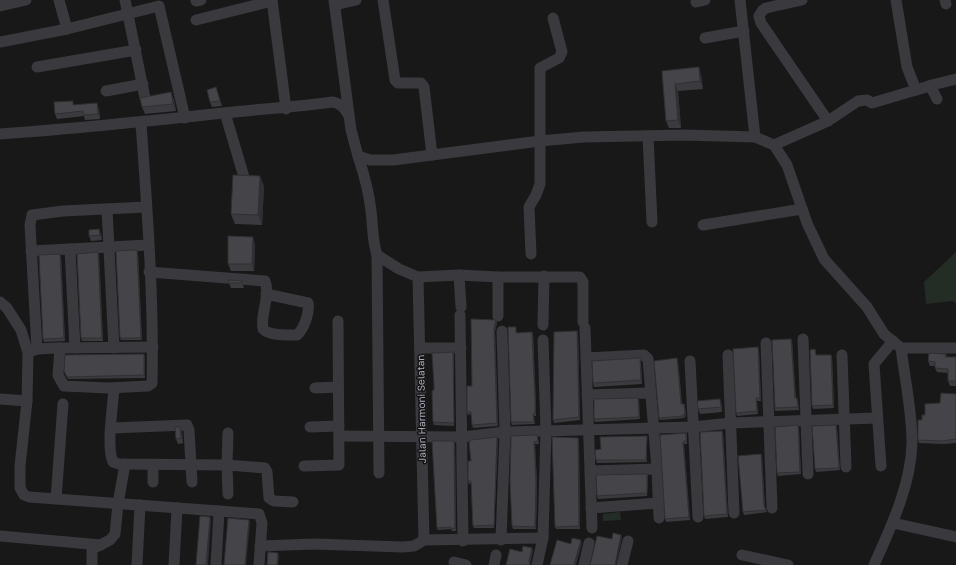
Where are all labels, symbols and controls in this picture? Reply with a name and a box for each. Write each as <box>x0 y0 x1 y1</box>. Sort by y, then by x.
street label: Jalan Harmoni Selatan <box>414 355 428 463</box>

